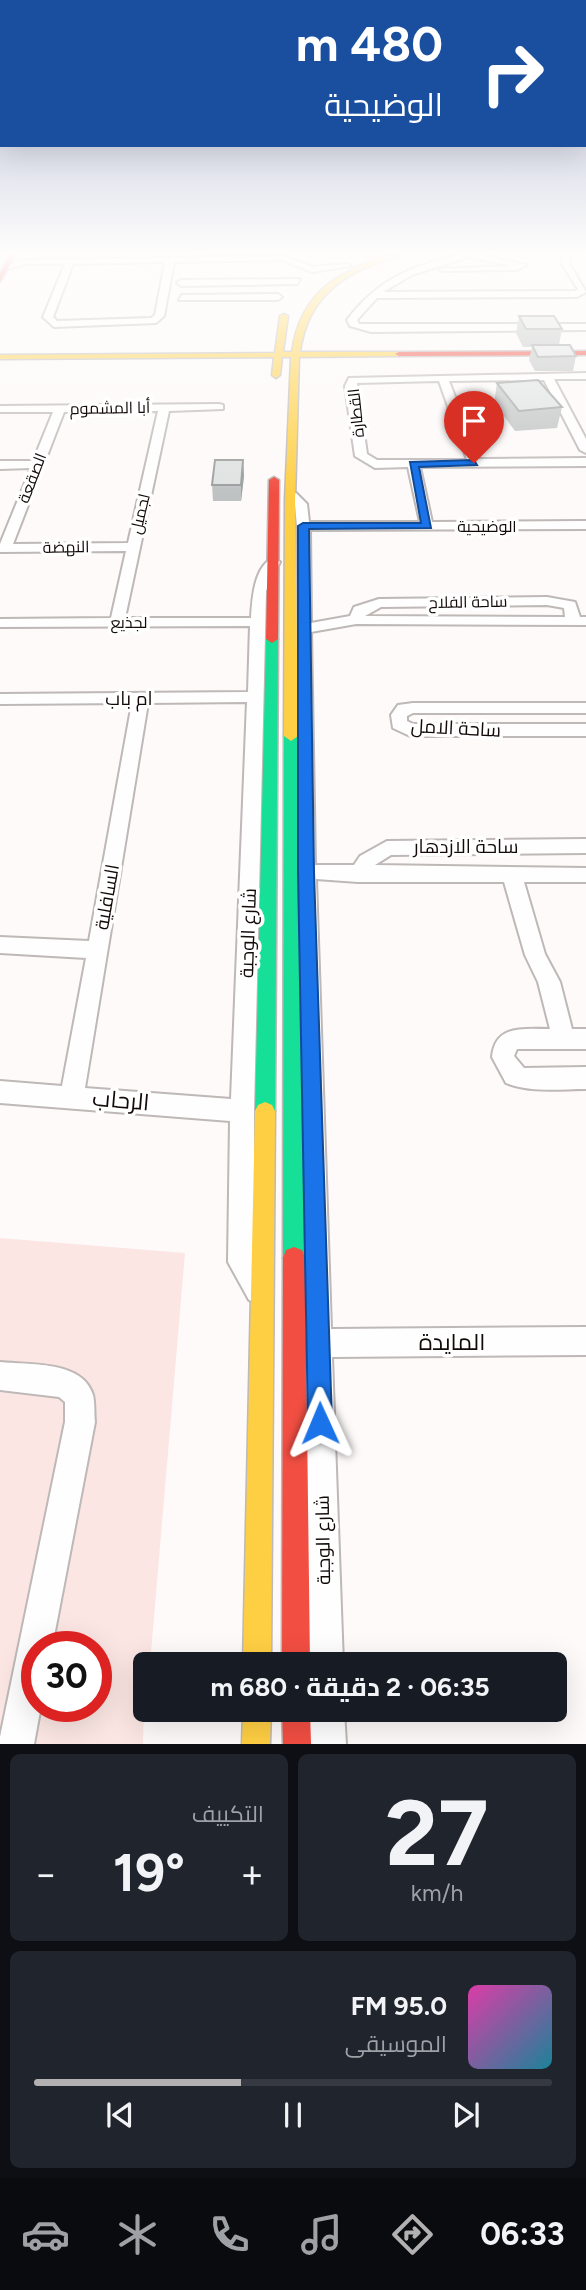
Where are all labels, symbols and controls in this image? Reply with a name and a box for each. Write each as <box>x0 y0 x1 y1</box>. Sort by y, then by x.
text: 480 m <box>296 14 443 73</box>
icon: right <box>467 28 558 119</box>
text: الوضيحية <box>324 86 443 124</box>
street label: القطارة <box>344 388 368 438</box>
pin <box>444 391 504 463</box>
street label: أبا المشموم <box>70 398 150 420</box>
icon: arrive <box>455 402 493 440</box>
street label: الصقعة <box>14 450 50 506</box>
street label: لجميل <box>126 492 155 536</box>
street label: الوضيحية <box>457 517 517 536</box>
street label: النهضة <box>42 537 90 558</box>
street label: ساحة الفلاح <box>428 592 508 614</box>
street label: لجذيع <box>111 613 147 634</box>
street label: ام باب <box>105 687 153 712</box>
street label: ساحة الامل <box>410 714 502 742</box>
street label: ساحة الازدهار <box>413 835 518 858</box>
street label: السافلية <box>90 862 124 932</box>
street label: شارع الوجبة <box>235 888 263 978</box>
street label: الرحاب <box>91 1084 151 1116</box>
street label: المايدة <box>419 1328 485 1356</box>
position arrow <box>283 1386 357 1460</box>
street label: شارع الوجبة <box>311 1495 337 1585</box>
speed limit sign: 30 <box>21 1631 112 1722</box>
text: 06:35 · 2 دقيقة · 680 m <box>210 1671 490 1703</box>
text: 27 <box>385 1779 489 1888</box>
text: التكييف <box>192 1800 264 1828</box>
text: 19° <box>113 1842 185 1904</box>
text: − <box>34 1851 58 1897</box>
text: + <box>240 1851 264 1897</box>
text: km/h <box>411 1879 463 1907</box>
text: 95.0 FM <box>351 1990 447 2022</box>
text: الموسيقى <box>345 2030 447 2058</box>
icon: previous <box>101 2096 139 2134</box>
icon: pause <box>274 2096 312 2134</box>
icon: next <box>447 2096 485 2134</box>
icon: car <box>21 2210 70 2259</box>
icon: climate <box>113 2210 162 2259</box>
icon: phone <box>205 2210 254 2259</box>
icon: music <box>297 2210 346 2259</box>
icon: directions <box>388 2210 437 2259</box>
text: 06:33 <box>480 2215 565 2253</box>

